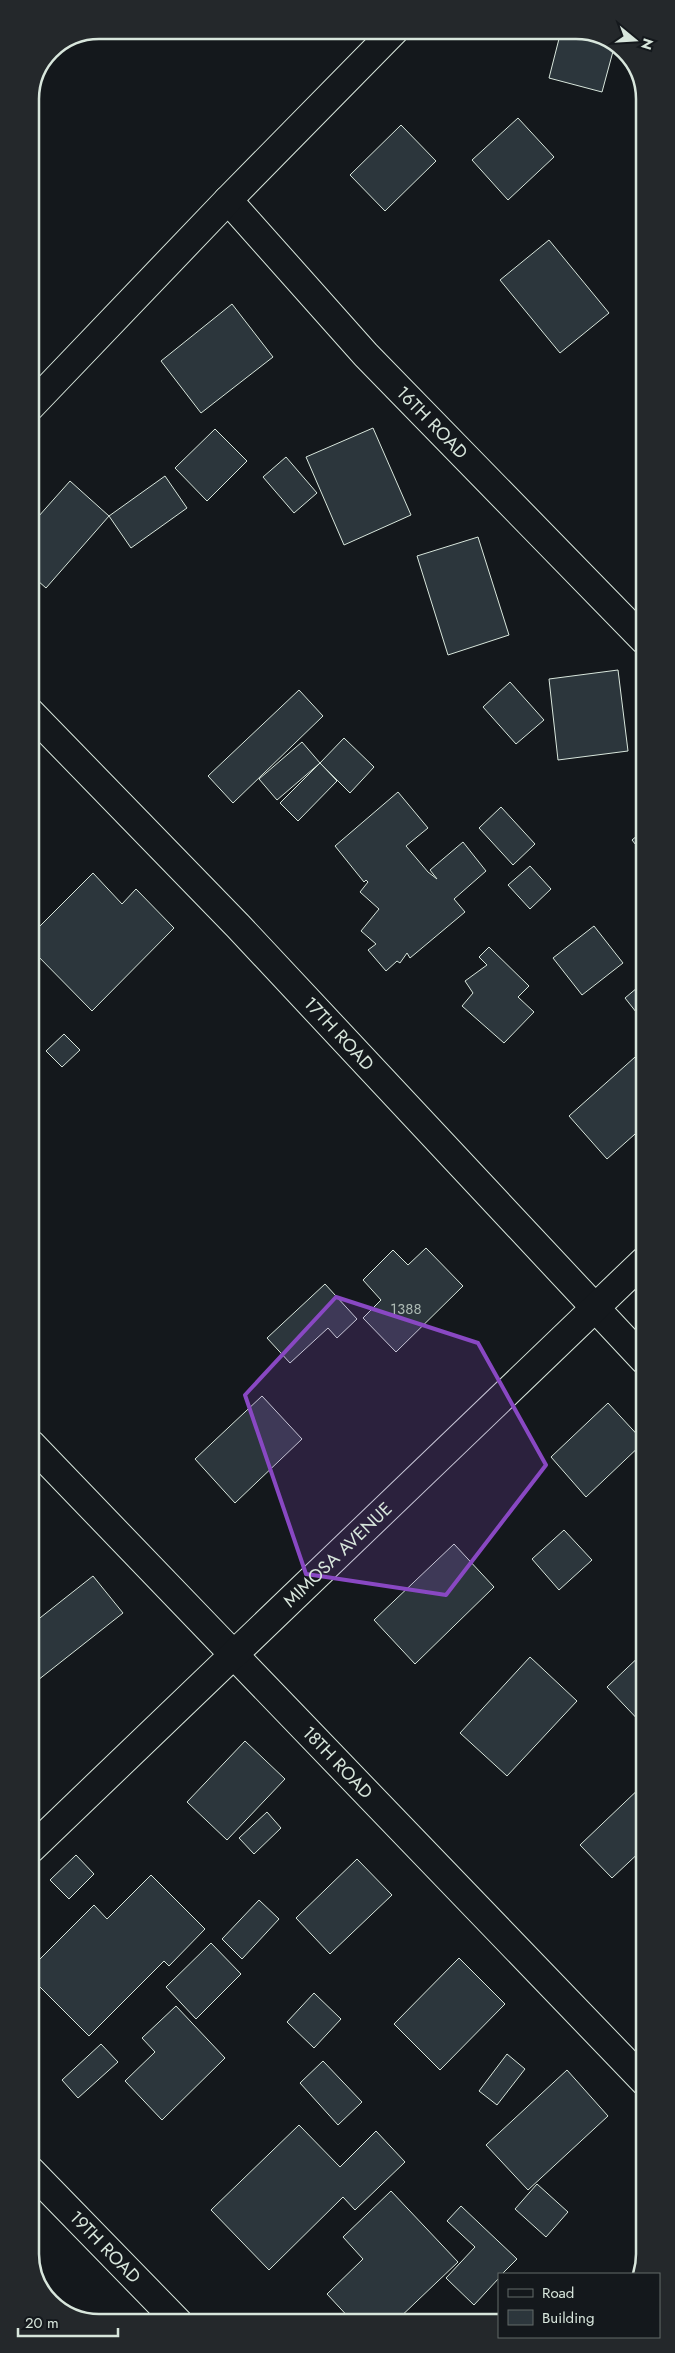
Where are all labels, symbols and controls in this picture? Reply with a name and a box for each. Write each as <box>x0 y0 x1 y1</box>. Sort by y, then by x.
north arrow <box>610 15 660 65</box>
text: N <box>636 36 659 52</box>
street label: 16TH ROAD <box>390 380 474 465</box>
street label: 17TH ROAD <box>298 991 380 1077</box>
house number: 1388 <box>390 1298 422 1320</box>
street label: MIMOSA AVENUE <box>277 1496 398 1613</box>
street label: 18TH ROAD <box>296 1720 379 1805</box>
street label: 19TH ROAD <box>63 2205 147 2289</box>
legend <box>498 2273 660 2338</box>
text: Road <box>542 2282 574 2304</box>
scale bar <box>18 2306 118 2338</box>
text: Building <box>542 2307 594 2329</box>
text: 20 m <box>25 2312 59 2334</box>

